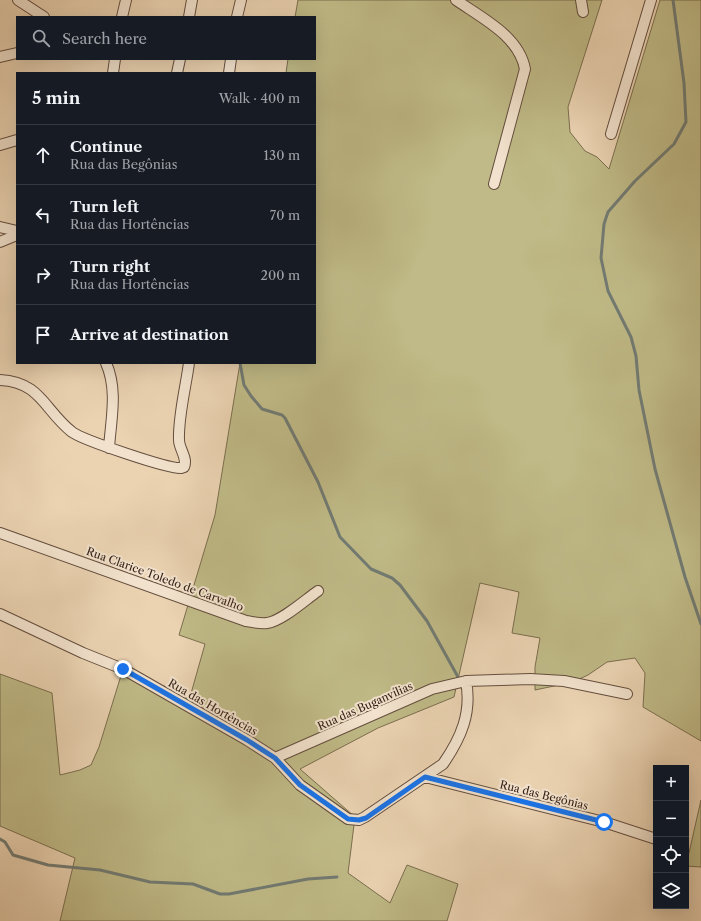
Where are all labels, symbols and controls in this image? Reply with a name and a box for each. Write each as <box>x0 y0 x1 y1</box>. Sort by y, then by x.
search box <box>16 16 316 60</box>
icon: search <box>30 27 52 49</box>
text: Search here <box>62 29 147 48</box>
text: 5 min <box>32 88 80 108</box>
text: Walk · 400 m <box>219 90 300 106</box>
text: Continue <box>70 137 142 156</box>
icon: ahead <box>32 144 54 166</box>
text: 130 m <box>264 147 300 163</box>
text: Rua das Begônias <box>70 156 177 172</box>
text: Turn left <box>70 197 139 216</box>
icon: left <box>32 204 54 226</box>
text: 70 m <box>270 207 300 223</box>
text: Rua das Hortências <box>70 216 189 232</box>
text: Turn right <box>70 257 150 276</box>
icon: right <box>32 264 54 286</box>
text: 200 m <box>260 267 300 283</box>
text: Rua das Hortências <box>70 276 189 292</box>
icon: arrive <box>32 324 54 346</box>
text: Arrive at destination <box>70 325 229 344</box>
street label: Rua Clarice Toledo de Carvalho <box>84 544 246 614</box>
route end <box>114 660 132 678</box>
street label: Rua das Hortências <box>166 676 260 738</box>
street label: Rua das Buganvílias <box>315 679 415 733</box>
map controls <box>653 765 689 909</box>
button: + <box>653 765 689 801</box>
street label: Rua das Begônias <box>498 777 590 813</box>
button: − <box>653 801 689 837</box>
route start <box>595 813 613 831</box>
button: locate <box>653 837 689 873</box>
button: layers <box>653 873 689 909</box>

